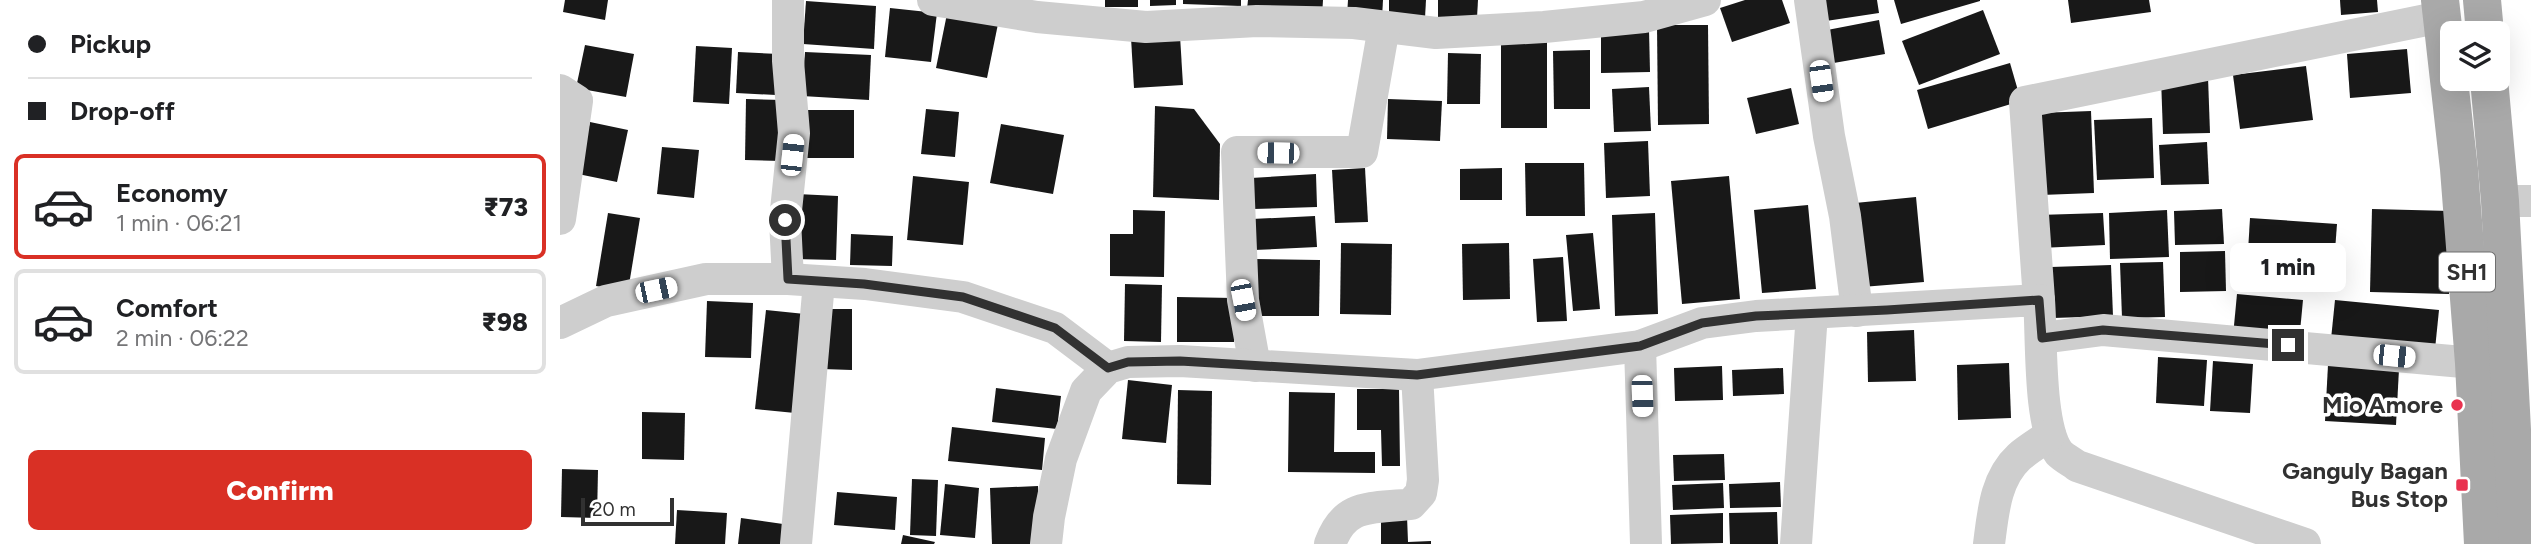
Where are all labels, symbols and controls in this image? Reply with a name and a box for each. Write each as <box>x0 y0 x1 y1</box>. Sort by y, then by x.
map controls <box>2440 21 2510 91</box>
button: layers <box>2440 21 2510 91</box>
text: Pickup <box>70 28 151 60</box>
car <box>1808 59 1835 103</box>
text: Drop-off <box>70 95 175 127</box>
car <box>780 133 805 177</box>
car <box>1257 142 1300 164</box>
icon: car <box>32 175 95 238</box>
text: Economy <box>116 177 228 209</box>
text: ₹73 <box>483 191 528 223</box>
route start <box>769 204 801 236</box>
text: 1 min · 06:21 <box>116 209 242 237</box>
callout: 1 min <box>2230 244 2346 292</box>
road number: SH1 <box>2439 252 2495 292</box>
text: 1 min <box>2261 253 2315 281</box>
car <box>634 275 679 305</box>
car <box>1229 277 1258 323</box>
icon: car <box>32 290 95 353</box>
text: Comfort <box>116 292 218 324</box>
text: ₹98 <box>482 306 528 338</box>
text: 2 min · 06:22 <box>116 324 249 352</box>
route end <box>2272 329 2304 361</box>
car <box>2373 343 2416 369</box>
car <box>1631 375 1654 417</box>
place label: Mio Amore <box>2322 390 2443 419</box>
marker: Mio Amore <box>2449 397 2465 413</box>
button: Confirm <box>28 450 532 530</box>
place label: Ganguly Bagan Bus Stop <box>2282 456 2448 513</box>
marker: Ganguly Bagan Bus Stop <box>2454 477 2470 493</box>
scale bar <box>581 495 674 527</box>
text: 20 m <box>592 498 636 521</box>

